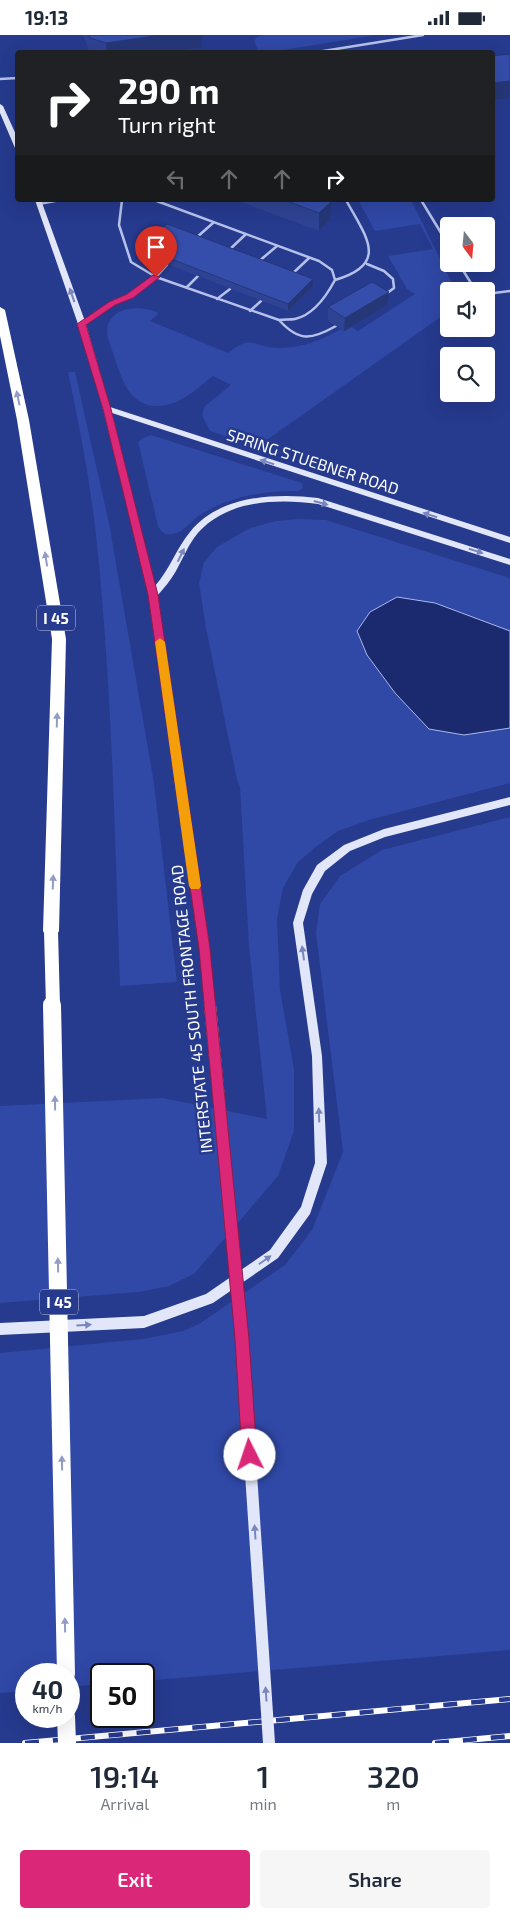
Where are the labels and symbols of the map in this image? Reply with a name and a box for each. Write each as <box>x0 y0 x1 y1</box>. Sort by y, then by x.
north arrow <box>440 217 495 273</box>
pin <box>135 226 177 277</box>
one-way arrow <box>68 288 75 303</box>
one-way arrow <box>14 391 22 406</box>
street label: SPRING STUEBNER ROAD <box>224 424 402 498</box>
one-way arrow <box>259 457 274 465</box>
one-way arrow <box>313 499 328 507</box>
one-way arrow <box>423 511 438 518</box>
one-way arrow <box>177 548 185 562</box>
one-way arrow <box>469 548 484 556</box>
one-way arrow <box>41 550 49 566</box>
road number: I 45 <box>37 605 75 631</box>
one-way arrow <box>53 712 61 728</box>
street label: INTERSTATE 45 SOUTH FRONTAGE ROAD <box>166 864 216 1154</box>
one-way arrow <box>49 874 57 890</box>
one-way arrow <box>298 945 306 961</box>
one-way arrow <box>51 1094 59 1110</box>
one-way arrow <box>315 1106 323 1122</box>
one-way arrow <box>258 1255 272 1265</box>
one-way arrow <box>54 1257 62 1273</box>
road number: I 45 <box>40 1289 78 1315</box>
one-way arrow <box>76 1320 92 1328</box>
position arrow <box>223 1428 275 1480</box>
one-way arrow <box>57 1454 65 1470</box>
one-way arrow <box>251 1524 259 1540</box>
one-way arrow <box>61 1617 69 1633</box>
speed limit sign: 50 <box>90 1663 155 1728</box>
one-way arrow <box>262 1686 270 1702</box>

